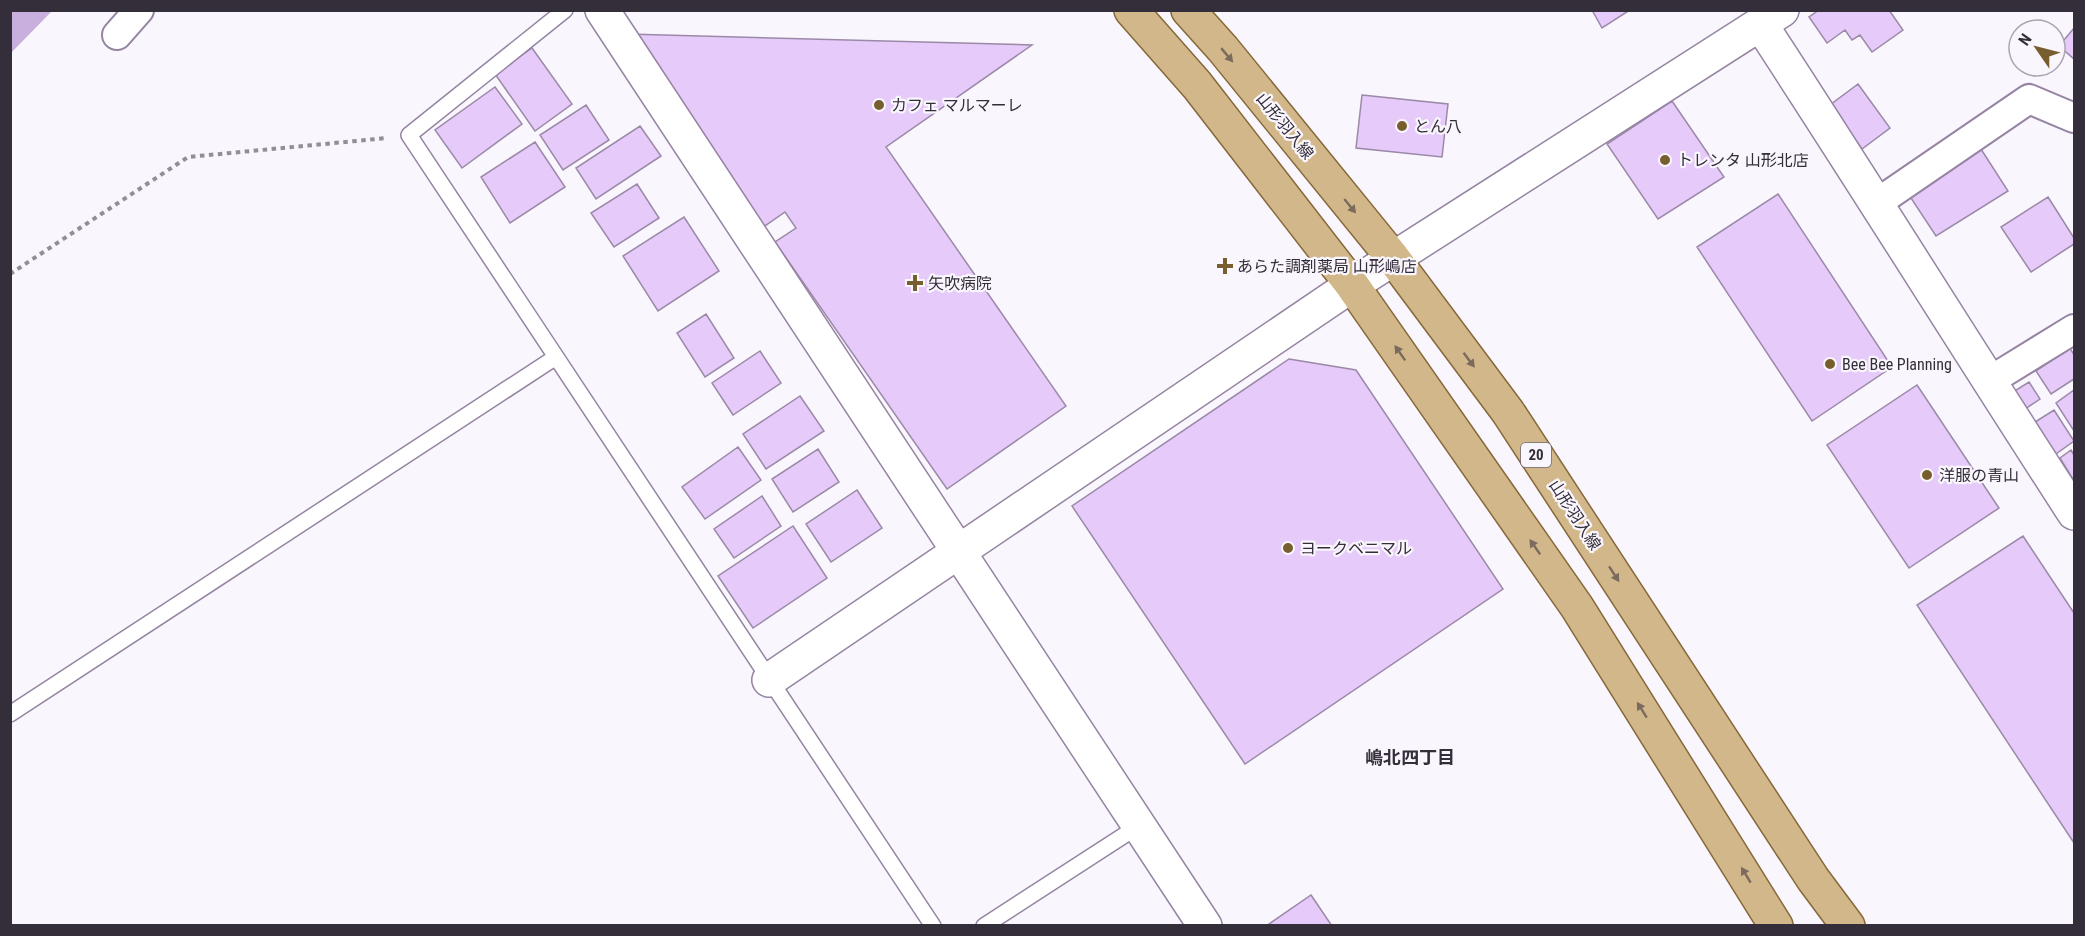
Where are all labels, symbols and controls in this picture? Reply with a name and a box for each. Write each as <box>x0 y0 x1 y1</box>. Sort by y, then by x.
north arrow <box>2007 18 2067 78</box>
text: N <box>2015 30 2036 49</box>
one-way arrow <box>1220 47 1233 62</box>
street label: 山形羽入線 <box>1252 89 1318 163</box>
place label: カフェ マルマーレ <box>891 96 1023 115</box>
marker: カフェ マルマーレ <box>872 98 886 112</box>
place label: とん八 <box>1414 117 1462 136</box>
marker: とん八 <box>1395 119 1409 133</box>
place label: トレンタ 山形北店 <box>1677 151 1809 170</box>
marker: トレンタ 山形北店 <box>1658 153 1672 167</box>
one-way arrow <box>1344 198 1356 213</box>
place label: あらた調剤薬局 山形嶋店 <box>1237 257 1417 276</box>
marker: あらた調剤薬局 山形嶋店 <box>1218 259 1232 273</box>
marker: 矢吹病院 <box>906 274 924 292</box>
place label: 矢吹病院 <box>928 274 992 293</box>
one-way arrow <box>1394 345 1406 361</box>
one-way arrow <box>1463 352 1475 368</box>
place label: Bee Bee Planning <box>1842 355 1952 374</box>
marker: Bee Bee Planning <box>1823 357 1837 371</box>
road number: 20 <box>1521 443 1551 467</box>
place label: 洋服の青山 <box>1939 466 2019 485</box>
marker: 洋服の青山 <box>1920 468 1934 482</box>
street label: 山形羽入線 <box>1545 476 1605 554</box>
place label: ヨークベニマル <box>1300 539 1412 558</box>
one-way arrow <box>1529 540 1541 556</box>
marker: ヨークベニマル <box>1281 541 1295 555</box>
one-way arrow <box>1608 566 1619 582</box>
one-way arrow <box>1637 702 1648 718</box>
district label: 嶋北四丁目 <box>1365 747 1455 768</box>
one-way arrow <box>1741 866 1751 883</box>

